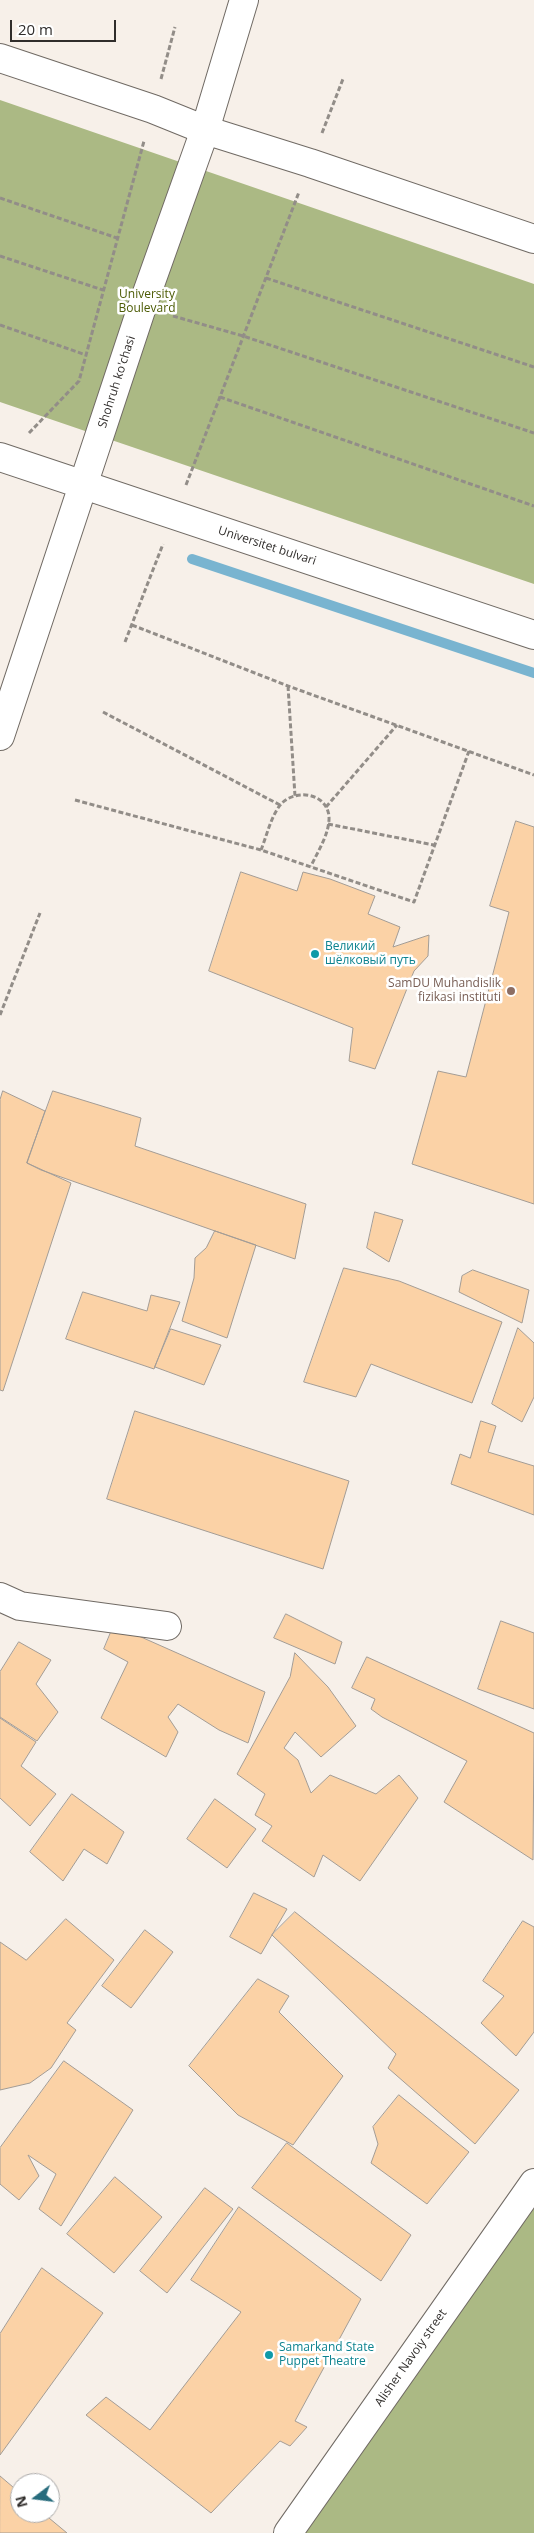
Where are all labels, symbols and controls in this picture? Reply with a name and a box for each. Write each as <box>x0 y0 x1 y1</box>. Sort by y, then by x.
scale bar <box>12 10 119 42</box>
text: 20 m <box>18 19 53 39</box>
park label: University Boulevard <box>118 288 176 316</box>
street label: Shohruh ko'chasi <box>95 334 139 430</box>
street label: Universitet bulvari <box>216 523 318 569</box>
place label: Великий шёлковый путь <box>325 940 416 968</box>
marker: Великий шёлковый путь <box>309 948 321 960</box>
place label: SamDU Muhandislik fizikasi instituti <box>388 977 501 1005</box>
marker: SamDU Muhandislik fizikasi instituti <box>505 985 517 997</box>
street label: Alisher Navoiy street <box>372 2307 450 2409</box>
place label: Samarkand State Puppet Theatre <box>279 2341 374 2369</box>
marker: Samarkand State Puppet Theatre <box>263 2349 275 2361</box>
north arrow <box>10 2473 60 2523</box>
text: N <box>10 2494 32 2510</box>

